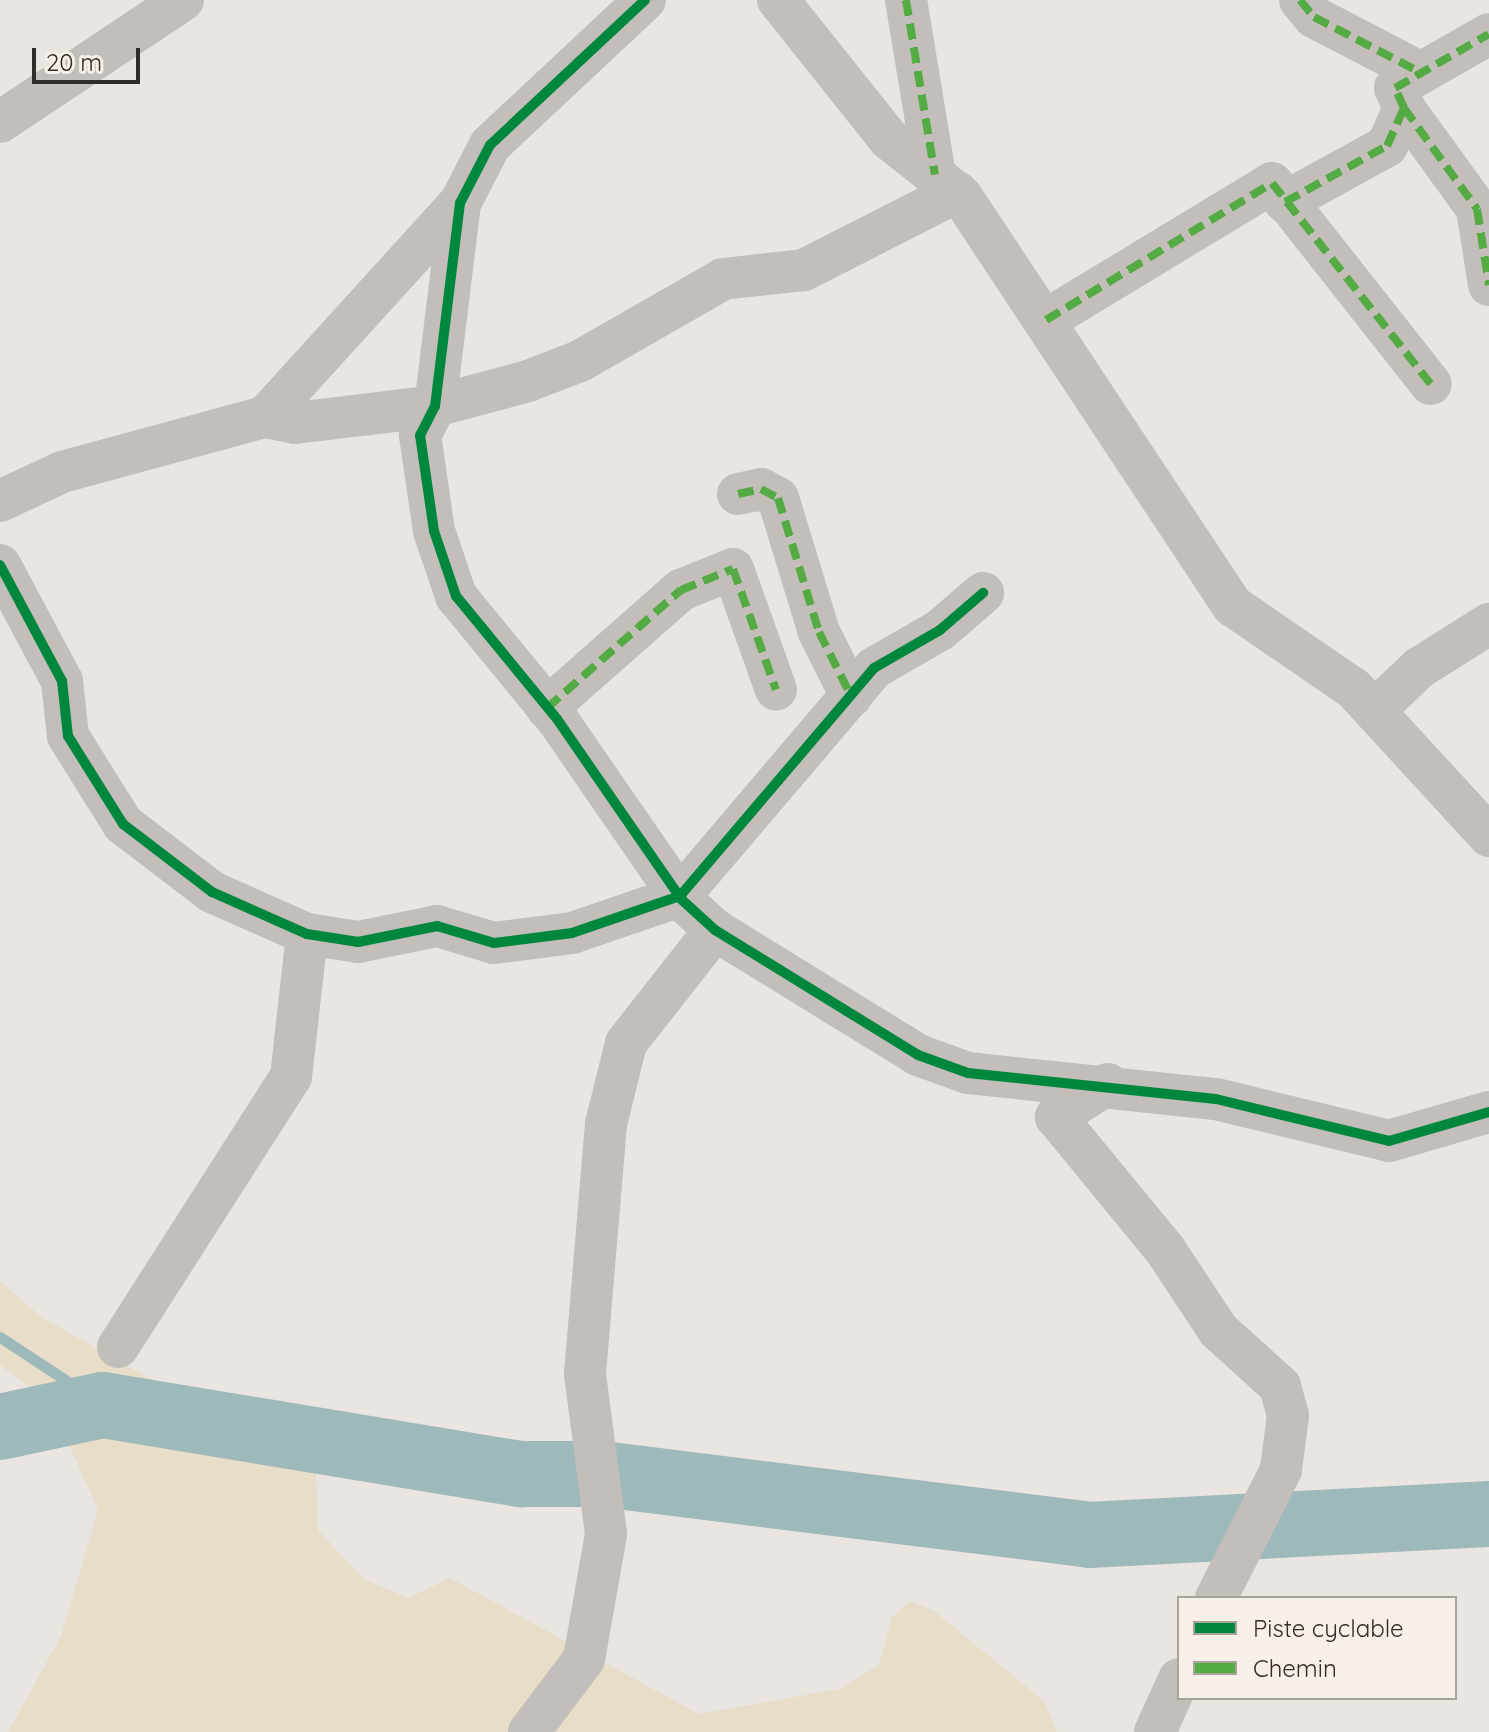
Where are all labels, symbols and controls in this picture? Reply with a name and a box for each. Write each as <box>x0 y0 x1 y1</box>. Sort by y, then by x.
scale bar <box>36 32 144 82</box>
text: 20 m <box>46 47 102 77</box>
legend <box>1177 1596 1457 1700</box>
text: Piste cyclable <box>1253 1613 1404 1643</box>
text: Chemin <box>1253 1653 1337 1683</box>

